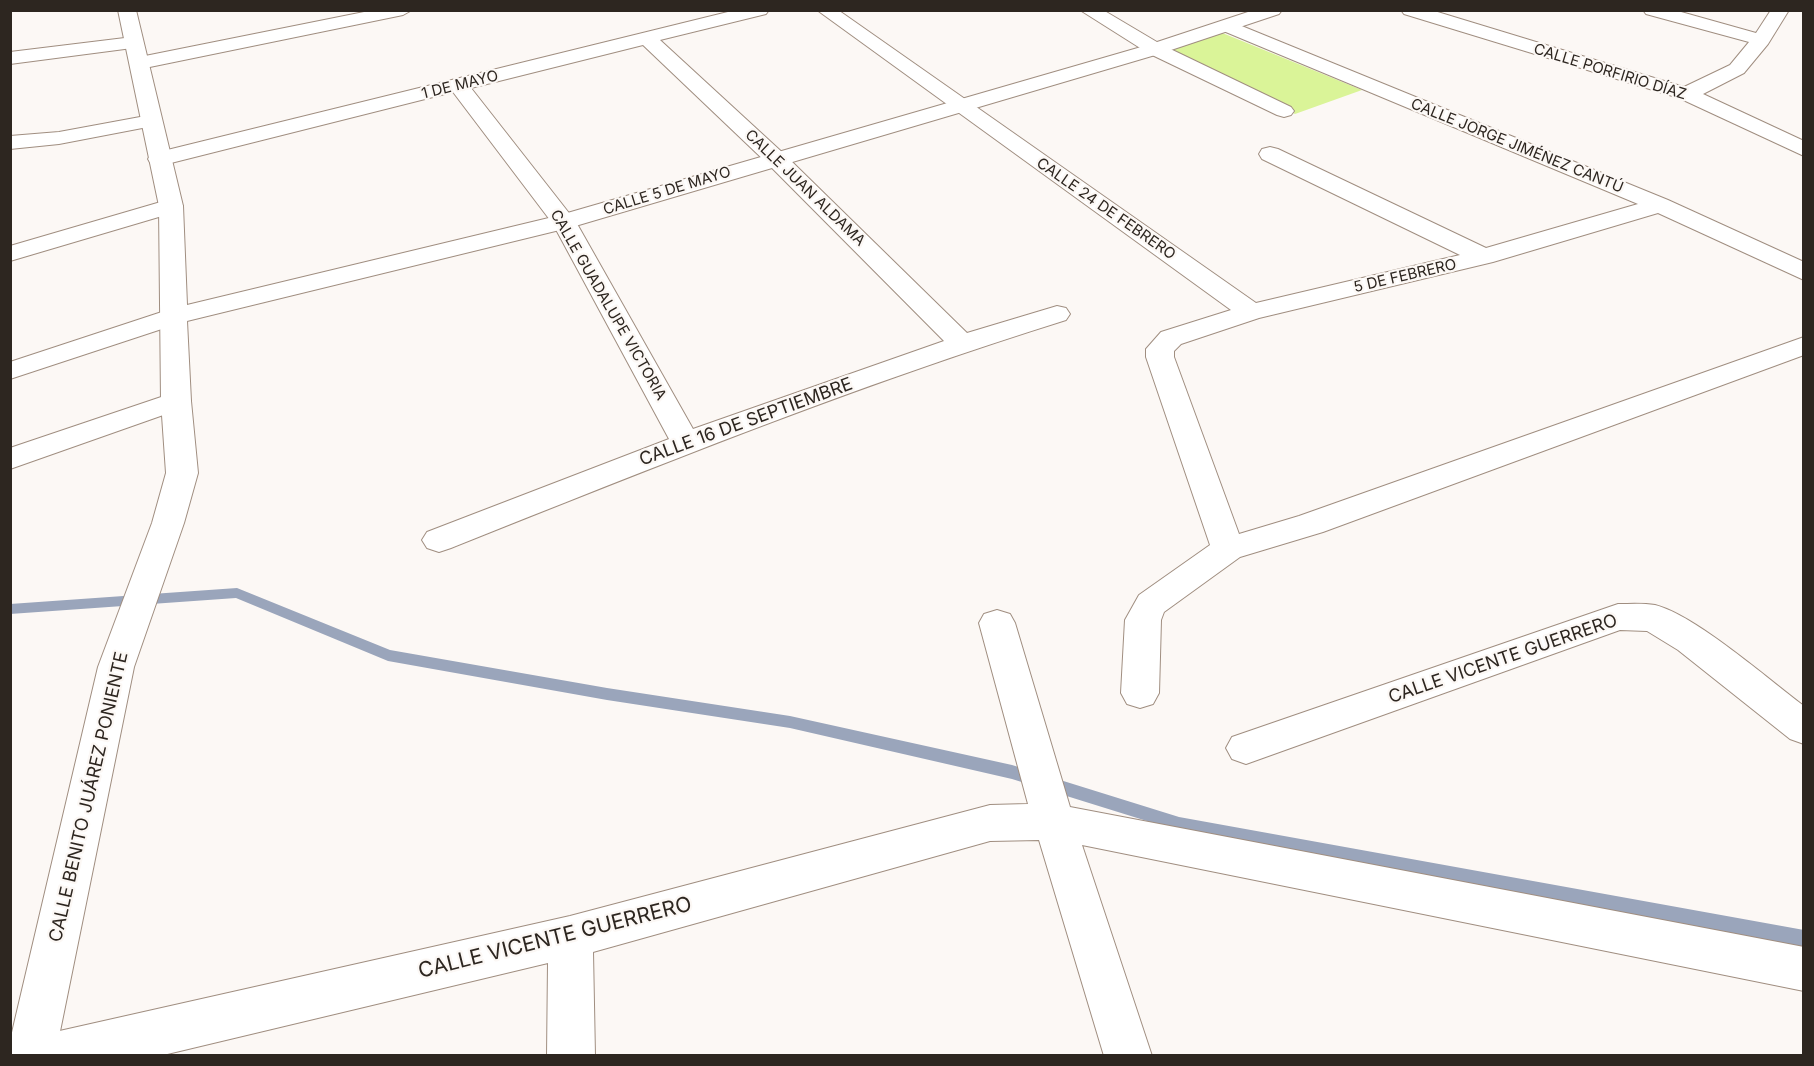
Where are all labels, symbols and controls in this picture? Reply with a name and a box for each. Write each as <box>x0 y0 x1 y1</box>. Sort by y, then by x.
street label: CALLE PORFIRIO DÍAZ <box>1531 40 1689 104</box>
street label: 1 DE MAYO <box>420 67 500 103</box>
street label: CALLE JORGE JIMÉNEZ CANTÚ <box>1408 95 1626 197</box>
street label: CALLE JUAN ALDAMA <box>741 126 869 250</box>
street label: CALLE 24 DE FEBRERO <box>1033 154 1179 264</box>
street label: CALLE 5 DE MAYO <box>601 163 733 219</box>
street label: CALLE GUADALUPE VICTORIA <box>546 207 670 403</box>
street label: 5 DE FEBRERO <box>1352 255 1458 297</box>
street label: CALLE 16 DE SEPTIEMBRE <box>636 373 856 471</box>
street label: CALLE VICENTE GUERRERO <box>1386 610 1620 708</box>
street label: CALLE BENITO JUÁREZ PONIENTE <box>45 650 133 944</box>
street label: CALLE VICENTE GUERRERO <box>416 892 694 984</box>

